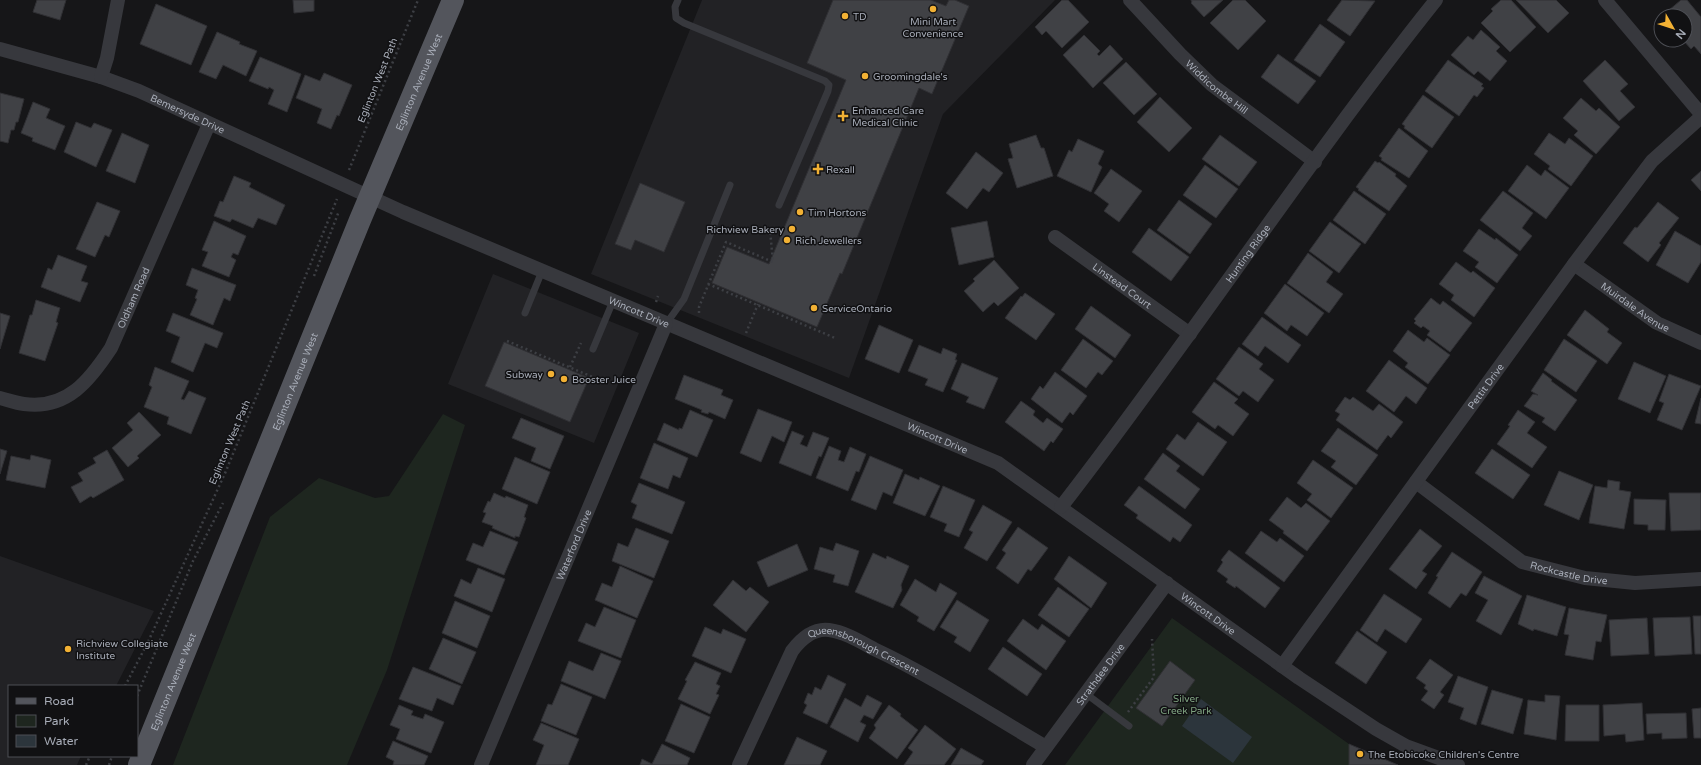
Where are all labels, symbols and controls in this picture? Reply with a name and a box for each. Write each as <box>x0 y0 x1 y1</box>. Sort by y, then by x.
marker: Mini Mart Convenience <box>928 4 938 14</box>
north arrow <box>1653 8 1693 48</box>
marker: TD <box>840 11 850 21</box>
place label: TD <box>853 11 867 23</box>
place label: Mini Mart Convenience <box>902 16 964 40</box>
text: N <box>1673 26 1688 42</box>
street label: Eglinton Avenue West <box>393 32 445 133</box>
street label: Eglinton West Path <box>355 36 400 125</box>
street label: Widdicombe Hill <box>1183 58 1250 117</box>
marker: Groomingdale's <box>860 71 870 81</box>
place label: Groomingdale's <box>873 71 948 83</box>
street label: Bemersyde Drive <box>148 92 227 137</box>
place label: Enhanced Care Medical Clinic <box>852 105 924 129</box>
marker: Enhanced Care Medical Clinic <box>837 110 849 122</box>
marker: Rexall <box>813 164 823 174</box>
place label: Rexall <box>826 164 855 176</box>
marker: Tim Hortons <box>795 207 805 217</box>
place label: Tim Hortons <box>808 207 866 219</box>
street label: Hunting Ridge <box>1223 222 1273 285</box>
place label: Richview Bakery <box>706 224 785 236</box>
marker: Richview Bakery <box>787 224 797 234</box>
marker: Rich Jewellers <box>782 235 792 245</box>
place label: Rich Jewellers <box>795 235 862 247</box>
street label: Linstead Court <box>1090 261 1154 312</box>
street label: Oldham Road <box>115 266 153 330</box>
street label: Muirdale Avenue <box>1598 280 1672 335</box>
street label: Wincott Drive <box>607 294 671 331</box>
marker: ServiceOntario <box>809 303 819 313</box>
place label: ServiceOntario <box>822 303 892 315</box>
street label: Eglinton Avenue West <box>270 331 321 432</box>
street label: Pettit Drive <box>1466 361 1507 412</box>
place label: Subway <box>506 369 544 381</box>
marker: Subway <box>546 369 556 379</box>
marker: Booster Juice <box>559 374 569 384</box>
place label: Booster Juice <box>572 374 636 386</box>
street label: Eglinton West Path <box>207 398 253 486</box>
street label: Wincott Drive <box>905 420 970 457</box>
street label: Waterford Drive <box>554 508 595 582</box>
street label: Rockcastle Drive <box>1529 559 1608 587</box>
street label: Wincott Drive <box>1178 590 1238 638</box>
street label: Queensborough Crescent <box>806 625 921 678</box>
street label: Eglinton Avenue West <box>149 631 199 733</box>
place label: Richview Collegiate Institute <box>76 638 168 662</box>
street label: Strathdee Drive <box>1074 641 1128 708</box>
marker: Richview Collegiate Institute <box>63 644 73 654</box>
legend <box>8 685 138 757</box>
park label: Silver Creek Park <box>1160 693 1212 717</box>
text: Road <box>44 694 74 708</box>
text: Park <box>44 714 70 728</box>
text: Water <box>44 734 79 748</box>
marker: The Etobicoke Children's Centre <box>1355 749 1365 759</box>
place label: The Etobicoke Children's Centre <box>1368 749 1520 761</box>

